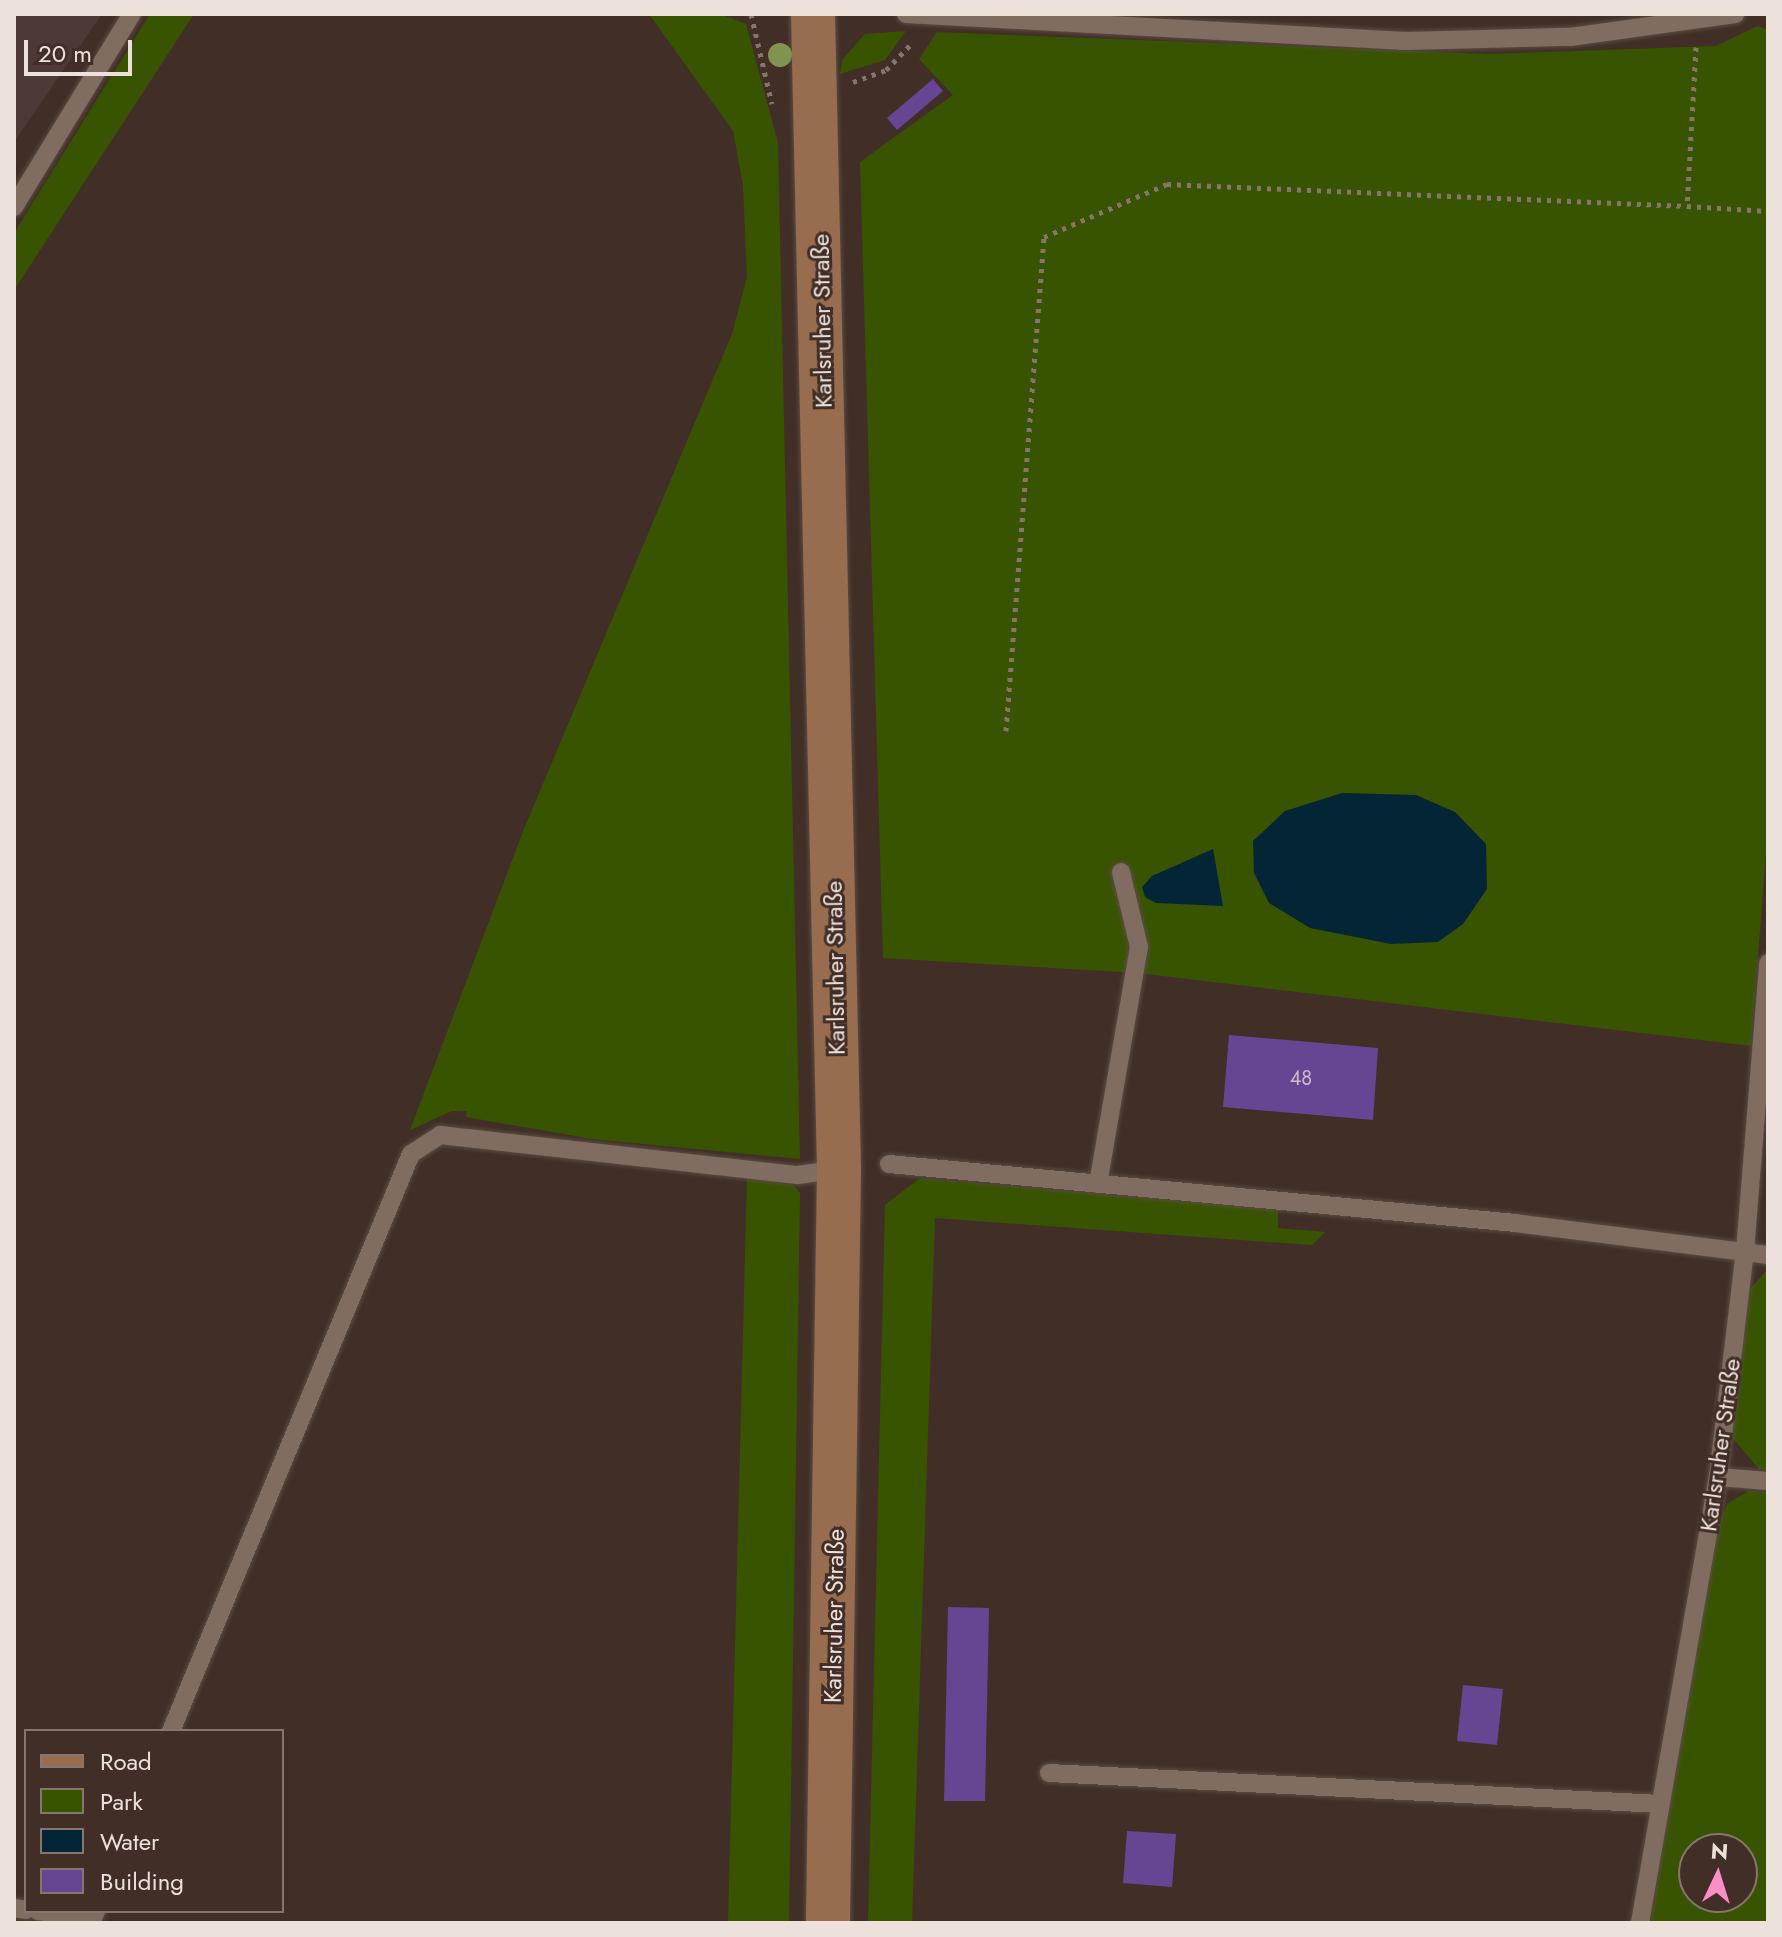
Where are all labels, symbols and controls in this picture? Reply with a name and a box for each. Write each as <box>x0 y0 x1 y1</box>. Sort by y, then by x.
scale bar <box>28 24 136 74</box>
text: 20 m <box>38 36 92 71</box>
street label: Karlsruher Straße <box>806 234 838 408</box>
street label: Karlsruher Straße <box>819 881 851 1055</box>
house number: 48 <box>1290 1066 1312 1090</box>
street label: Karlsruher Straße <box>1694 1357 1746 1533</box>
street label: Karlsruher Straße <box>818 1529 850 1703</box>
legend <box>24 1729 284 1913</box>
text: Road <box>100 1744 152 1779</box>
text: Park <box>100 1784 143 1819</box>
text: Water <box>100 1824 159 1859</box>
north arrow <box>1678 1833 1758 1913</box>
text: N <box>1710 1834 1729 1868</box>
text: Building <box>100 1864 184 1899</box>

